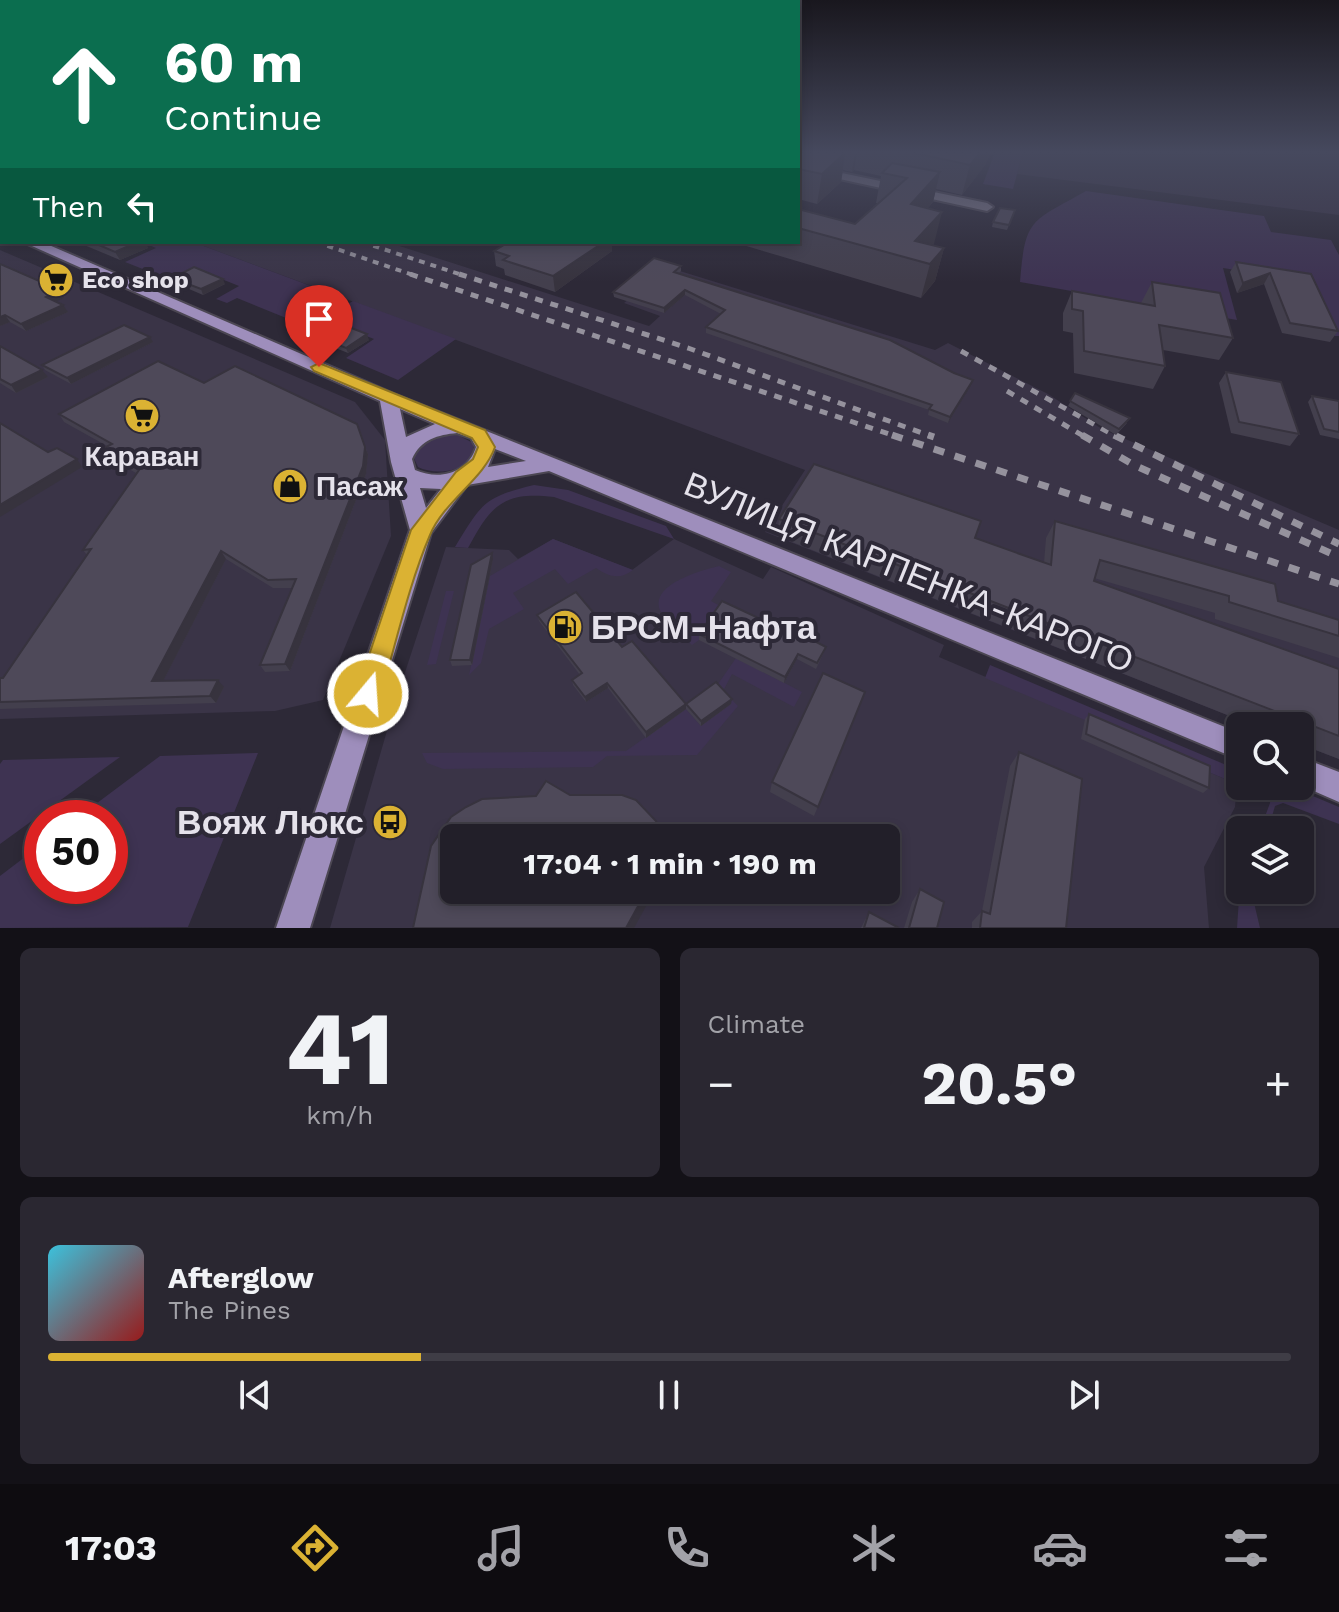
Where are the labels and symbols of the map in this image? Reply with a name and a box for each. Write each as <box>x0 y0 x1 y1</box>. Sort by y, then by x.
supermarket icon: Eco shop <box>37 261 75 299</box>
place label: Eco shop <box>82 266 189 294</box>
pin <box>285 285 353 367</box>
supermarket icon: Караван <box>123 397 161 435</box>
place label: Караван <box>84 440 200 473</box>
street label: ВУЛИЦЯ КАРПЕНКА-КАРОГО <box>679 463 1139 681</box>
shop icon: Пасаж <box>271 467 309 505</box>
place label: Пасаж <box>316 470 404 503</box>
place label: БРСМ-Нафта <box>591 607 817 647</box>
fuel station icon: БРСМ-Нафта <box>546 608 584 646</box>
position arrow <box>326 652 410 736</box>
speed limit sign: 50 <box>24 800 128 904</box>
place label: Вояж Люкс <box>177 802 364 842</box>
bus stop icon: Вояж Люкс <box>371 803 409 841</box>

